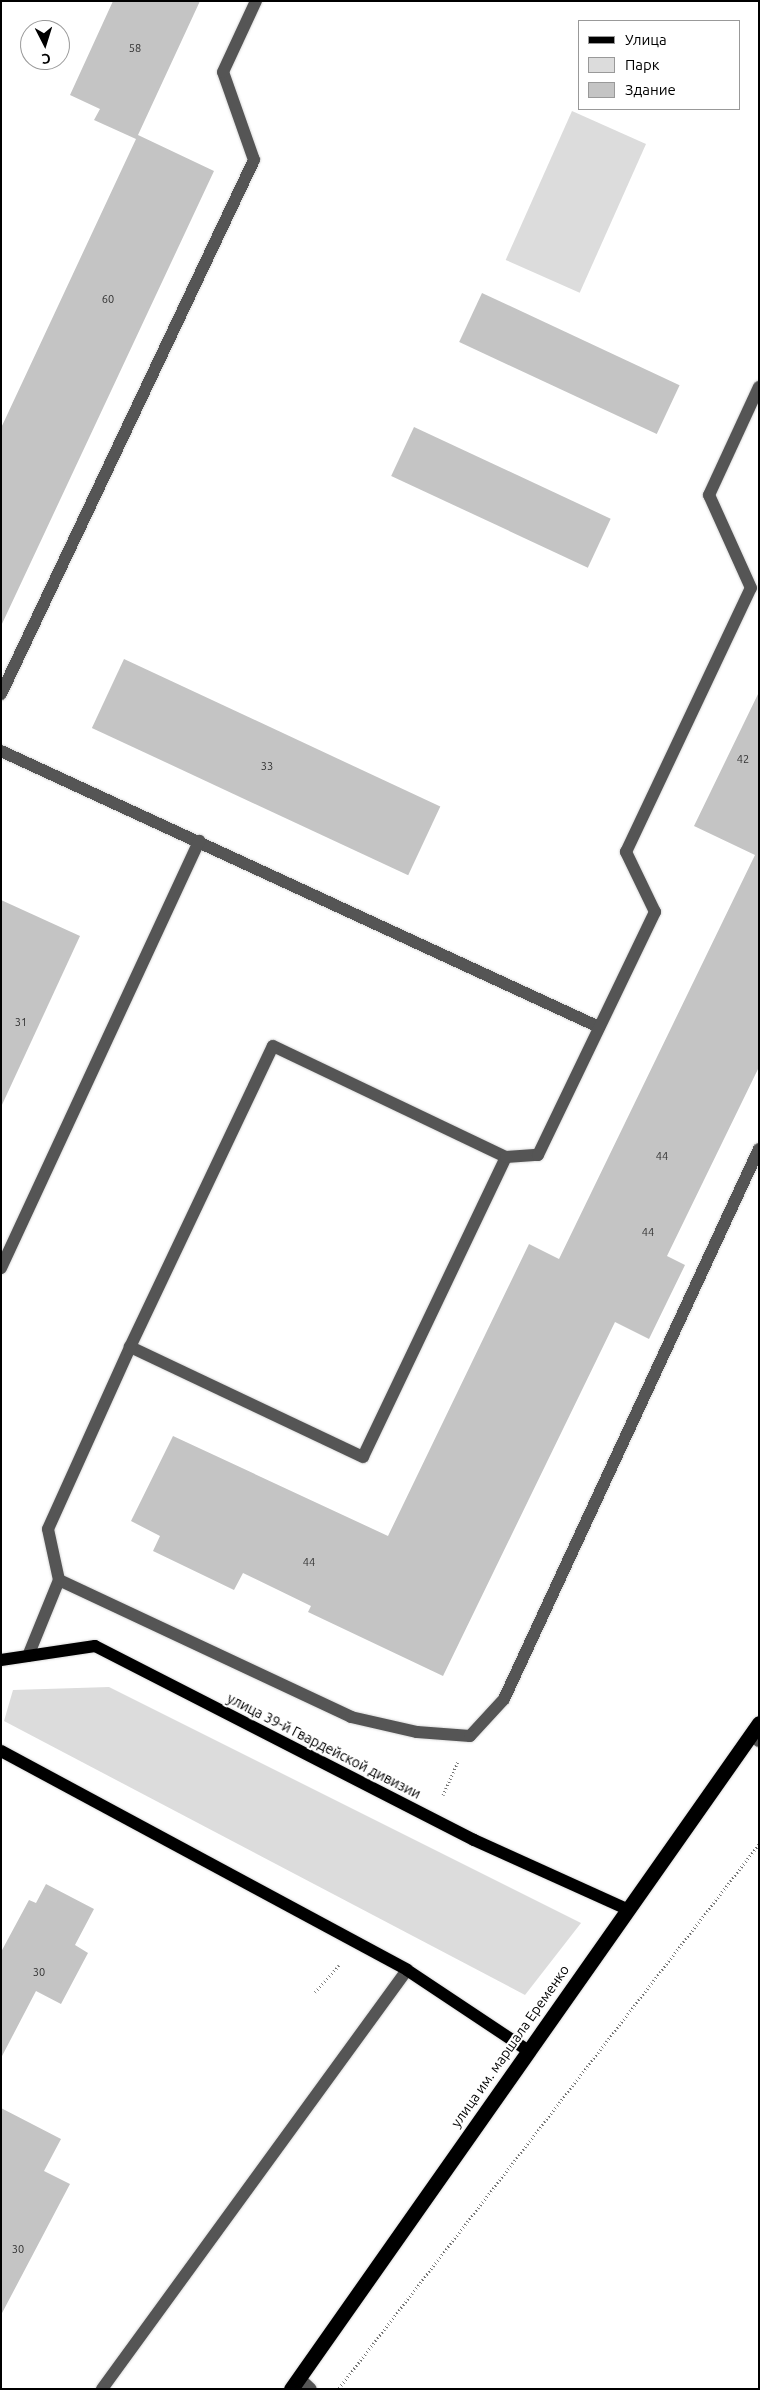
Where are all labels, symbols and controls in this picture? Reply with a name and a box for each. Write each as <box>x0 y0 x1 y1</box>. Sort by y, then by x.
north arrow <box>20 20 70 70</box>
legend <box>578 20 740 110</box>
text: Улица <box>625 31 667 48</box>
house number: 58 <box>129 41 141 55</box>
text: С <box>41 51 51 67</box>
text: Парк <box>625 56 660 73</box>
text: Здание <box>625 81 676 98</box>
house number: 60 <box>102 292 114 306</box>
house number: 42 <box>737 752 749 766</box>
house number: 33 <box>261 759 273 773</box>
house number: 31 <box>15 1015 27 1029</box>
house number: 44 <box>656 1149 668 1163</box>
house number: 44 <box>642 1225 654 1239</box>
house number: 44 <box>303 1555 315 1569</box>
street label: улица 39-й Гвардейской дивизии <box>224 1690 424 1802</box>
street label: улица им. маршала Еременко <box>447 1962 573 2130</box>
house number: 30 <box>33 1965 45 1979</box>
house number: 30 <box>12 2242 24 2256</box>

